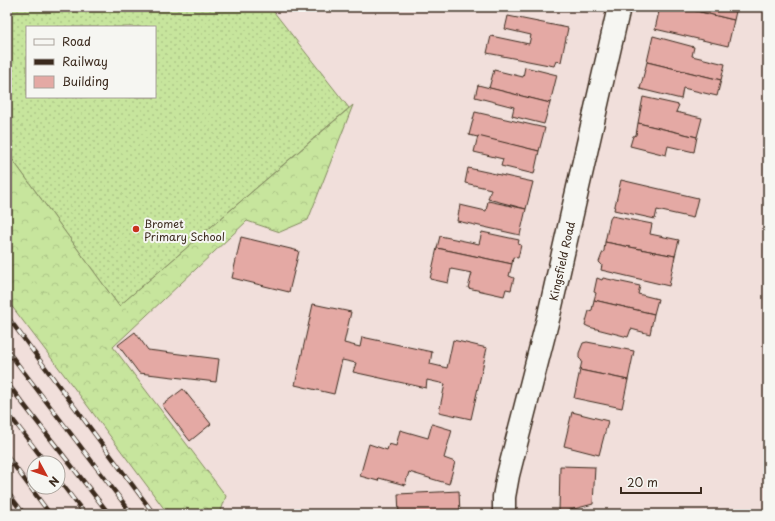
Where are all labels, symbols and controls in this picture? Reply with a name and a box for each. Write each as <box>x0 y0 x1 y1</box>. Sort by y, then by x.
legend <box>26 26 156 98</box>
text: Road <box>62 32 91 50</box>
text: Railway <box>62 52 108 70</box>
text: Building <box>62 72 109 90</box>
place label: Bromet Primary School <box>144 215 225 245</box>
street label: Kingsfield Road <box>544 219 579 302</box>
marker: Bromet Primary School <box>131 224 141 234</box>
north arrow <box>26 455 66 495</box>
scale bar <box>621 469 701 495</box>
text: N <box>45 473 63 491</box>
text: 20 m <box>627 473 658 491</box>

